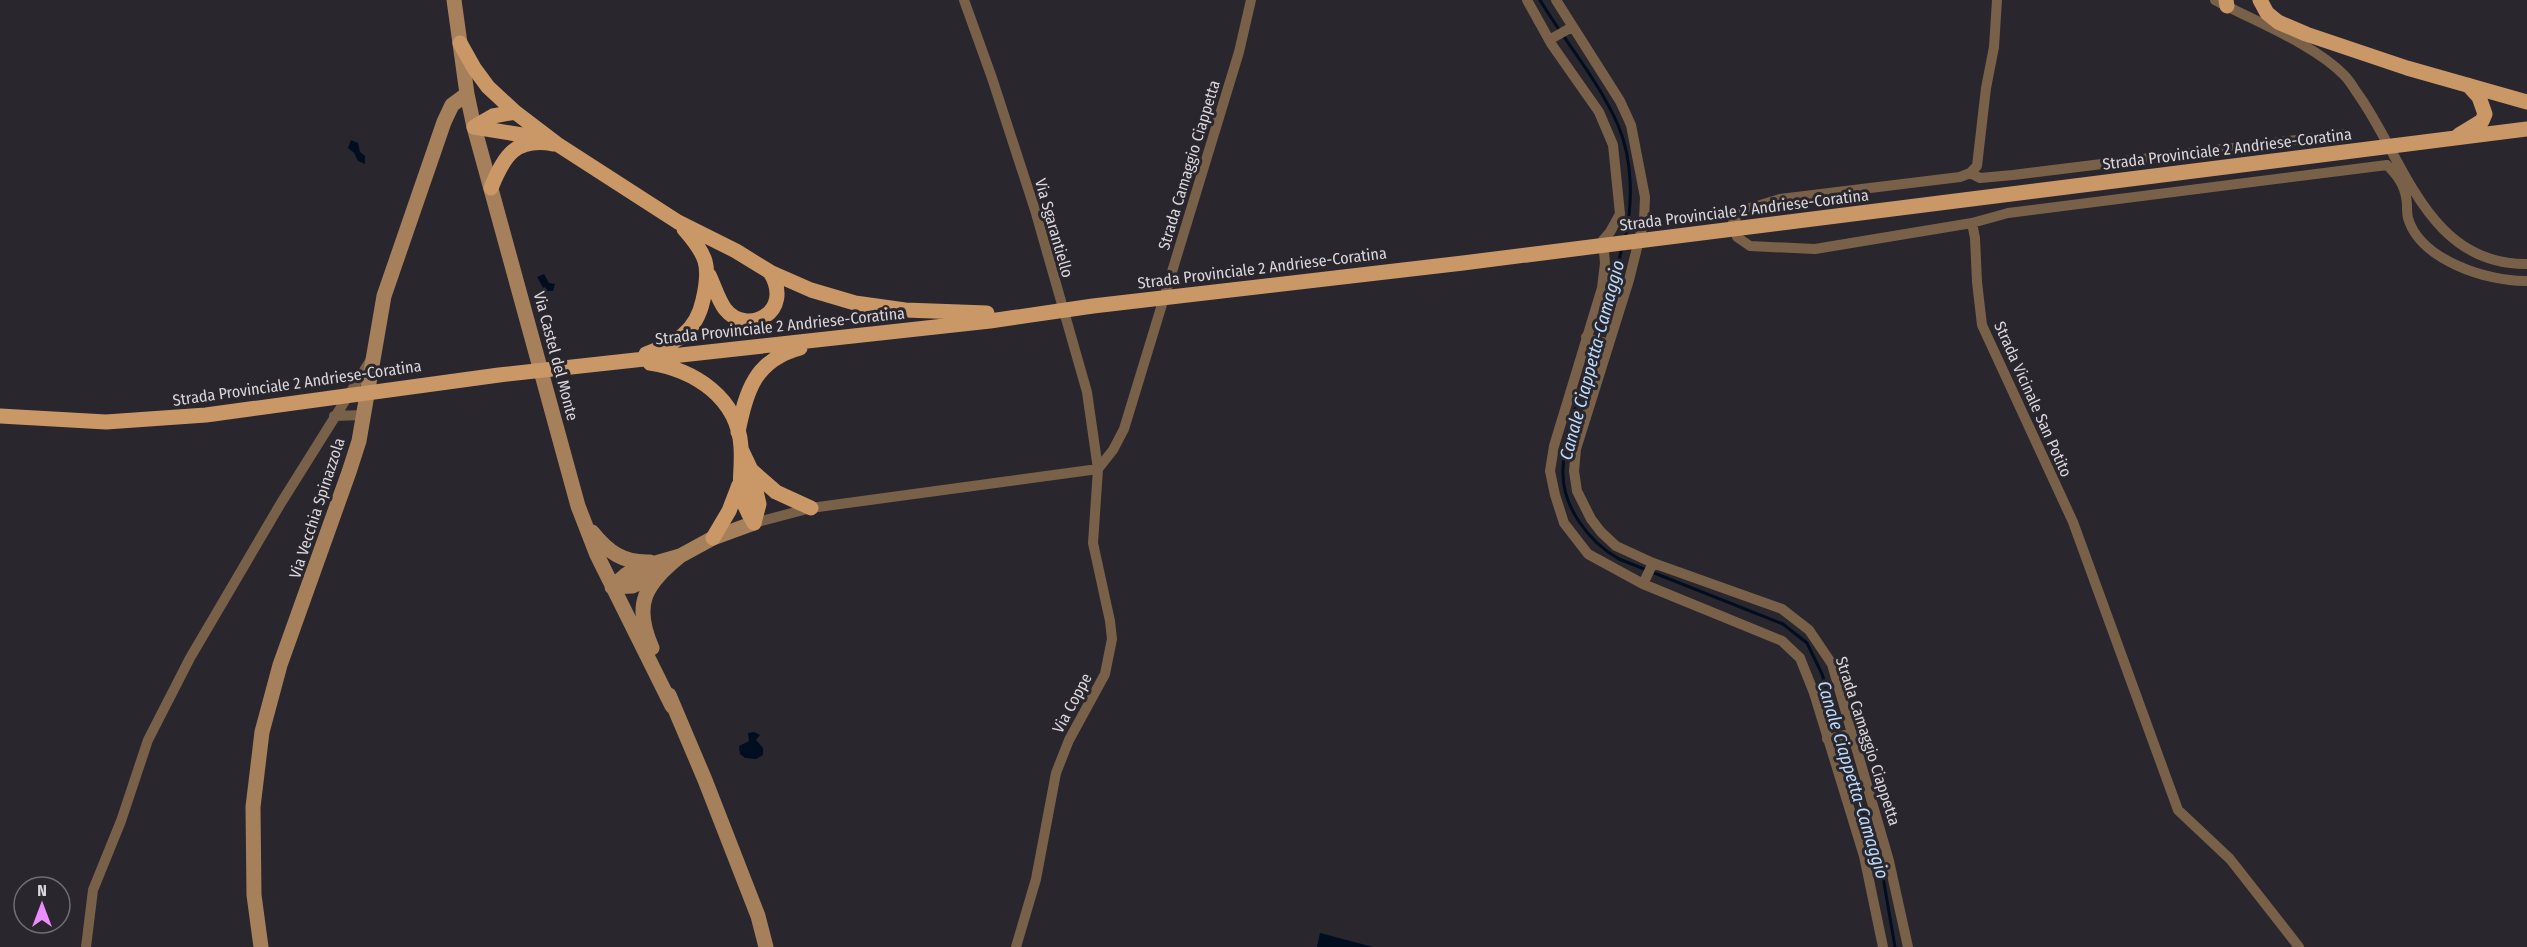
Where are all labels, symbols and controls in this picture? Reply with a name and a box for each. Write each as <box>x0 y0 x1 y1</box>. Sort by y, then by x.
street label: Strada Camaggio Ciappetta <box>1154 78 1224 252</box>
street label: Strada Provinciale 2 Andriese-Coratina <box>2101 124 2353 174</box>
street label: Via Sgarantiello <box>1031 176 1077 280</box>
street label: Strada Provinciale 2 Andriese-Coratina <box>1618 185 1870 235</box>
street label: Strada Provinciale 2 Andriese-Coratina <box>1136 243 1388 293</box>
water label: Canale Ciappetta-Camaggio <box>1555 258 1629 462</box>
street label: Via Castel del Monte <box>530 289 582 423</box>
street label: Strada Provinciale 2 Andriese-Coratina <box>654 303 906 349</box>
street label: Strada Vicinale San Potito <box>1990 318 2076 480</box>
street label: Strada Provinciale 2 Andriese-Coratina <box>171 356 423 410</box>
street label: Via Vecchia Spinazzola <box>285 435 349 581</box>
street label: Strada Camaggio Ciappetta <box>1832 654 1904 828</box>
street label: Via Coppe <box>1048 670 1096 736</box>
water label: Canale Ciappetta-Camaggio <box>1812 678 1894 882</box>
north arrow <box>12 875 72 935</box>
text: N <box>37 881 47 900</box>

